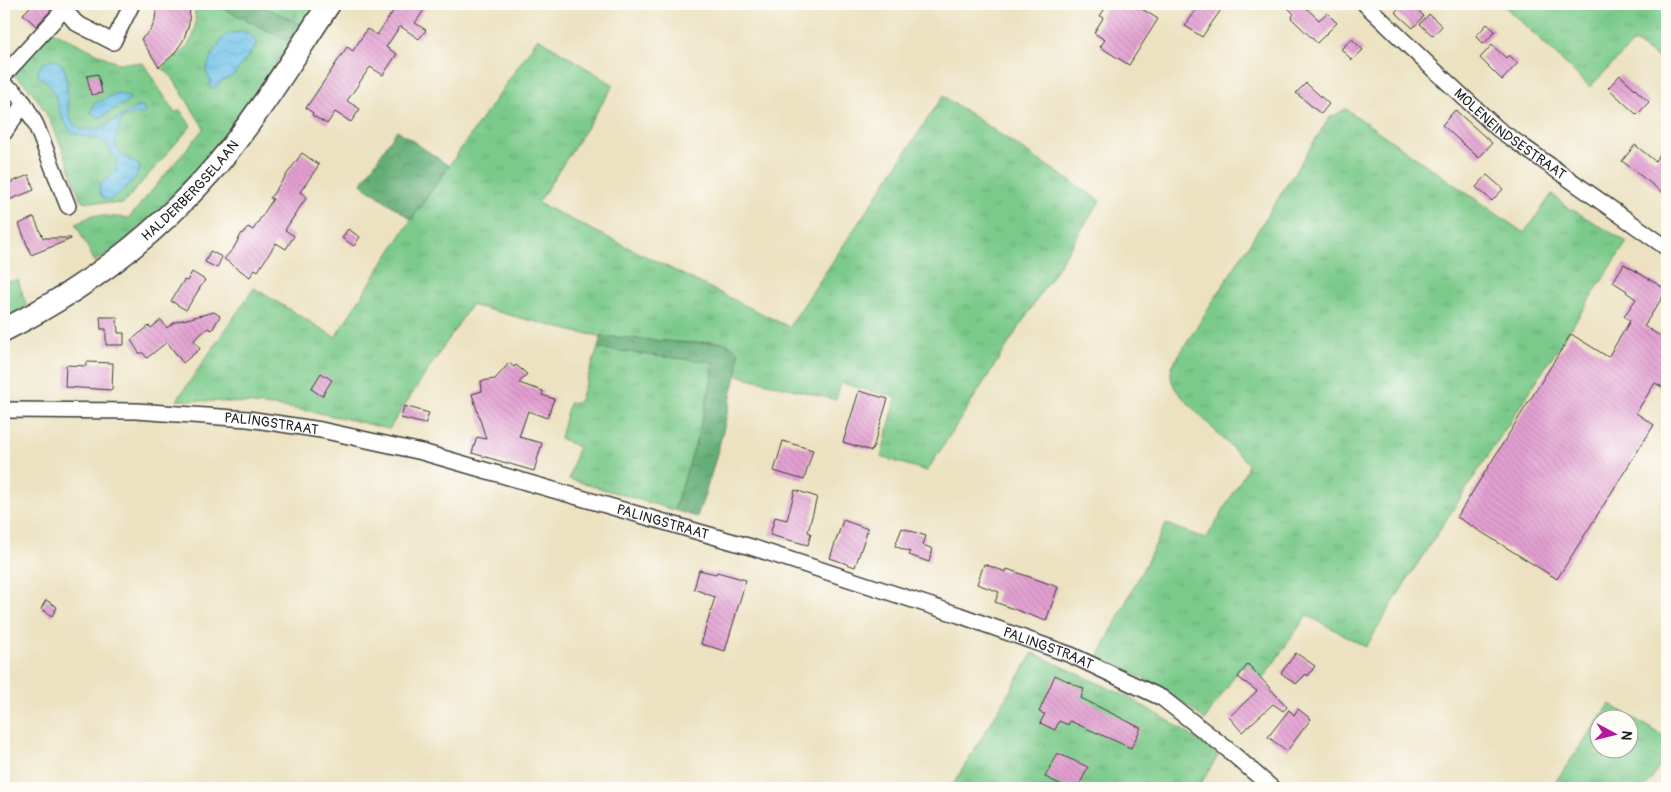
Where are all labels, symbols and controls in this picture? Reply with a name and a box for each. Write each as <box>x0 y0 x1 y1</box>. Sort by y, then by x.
street label: MOLENEINDSESTRAAT <box>1451 84 1570 183</box>
street label: HALDERBERGSELAAN <box>138 137 242 244</box>
street label: PALINGSTRAAT <box>224 409 320 438</box>
street label: PALINGSTRAAT <box>615 500 711 543</box>
street label: PALINGSTRAAT <box>1001 623 1096 673</box>
north arrow <box>1588 710 1638 760</box>
text: N <box>1617 730 1635 741</box>

